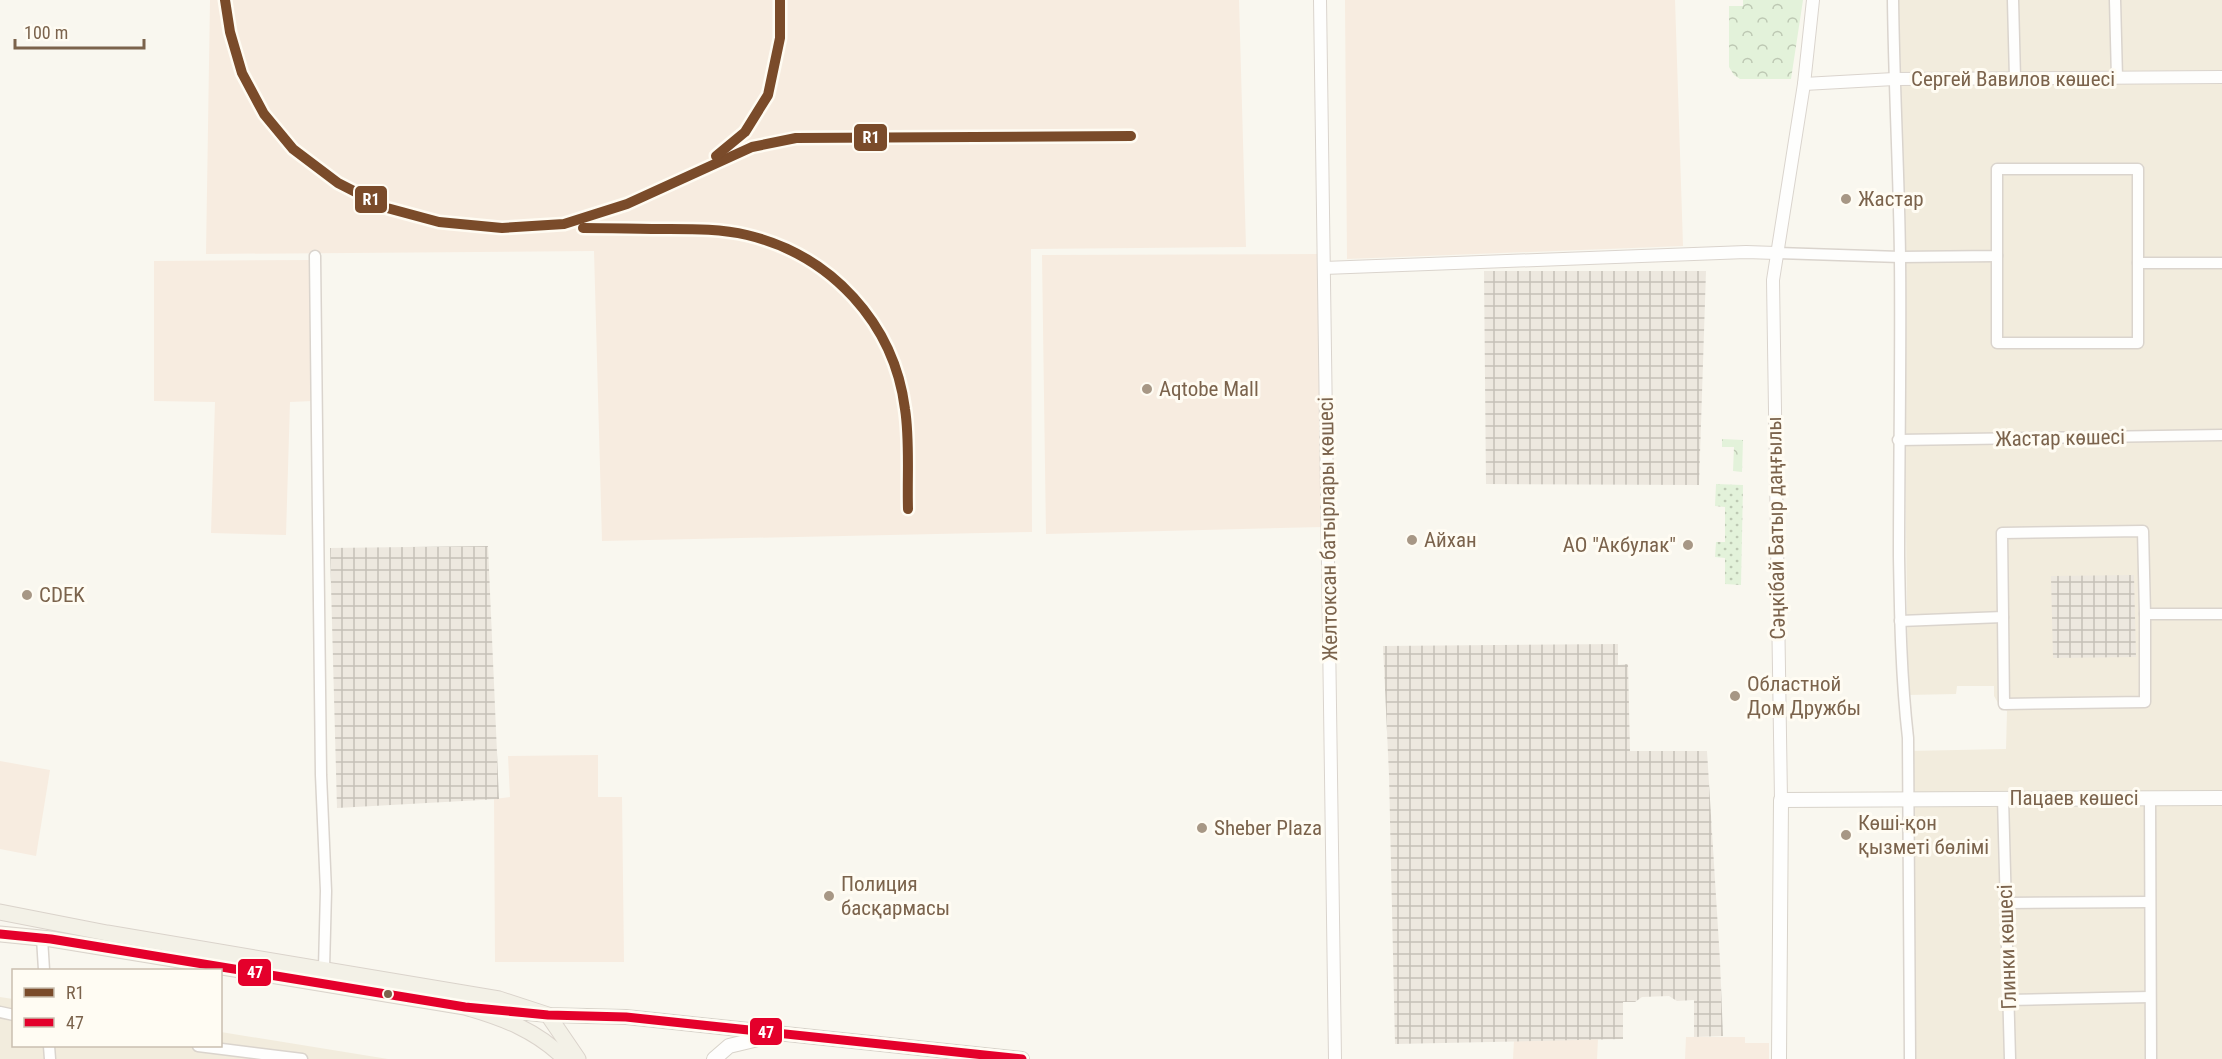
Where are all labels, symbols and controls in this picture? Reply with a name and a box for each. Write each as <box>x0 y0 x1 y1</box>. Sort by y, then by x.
scale bar <box>15 12 144 50</box>
text: 100 m <box>24 22 68 43</box>
street label: Сергей Вавилов көшесі <box>1911 67 2115 91</box>
line badge: R1 <box>853 123 888 152</box>
text: R1 <box>863 128 879 147</box>
line badge: R1 <box>354 185 388 214</box>
place label: Жастар <box>1858 187 1924 211</box>
text: R1 <box>363 190 379 209</box>
marker: Жастар <box>1839 192 1853 206</box>
place label: Aqtobe Mall <box>1159 377 1259 401</box>
marker: Aqtobe Mall <box>1140 382 1154 396</box>
street label: Желтоксан батырлары көшесі <box>1314 397 1342 661</box>
street label: Сәңкібай Батыр даңғылы <box>1762 416 1790 640</box>
street label: Жастар көшесі <box>1995 425 2125 451</box>
place label: Айхан <box>1424 528 1477 552</box>
marker: Айхан <box>1405 533 1419 547</box>
place label: АО "Акбулак" <box>1563 533 1676 557</box>
marker: АО "Акбулак" <box>1681 538 1695 552</box>
place label: CDEK <box>39 583 85 607</box>
marker: CDEK <box>20 588 34 602</box>
place label: Областной Дом Дружбы <box>1747 672 1861 720</box>
marker: Областной Дом Дружбы <box>1728 689 1742 703</box>
street label: Пацаев көшесі <box>2010 786 2138 810</box>
place label: Көші-қон қызметі бөлімі <box>1858 811 1989 859</box>
place label: Sheber Plaza <box>1214 816 1322 840</box>
marker: Sheber Plaza <box>1195 821 1209 835</box>
marker: Көші-қон қызметі бөлімі <box>1839 828 1853 842</box>
place label: Полиция басқармасы <box>841 872 950 920</box>
street label: Глинки көшесі <box>1993 884 2021 1010</box>
marker: Полиция басқармасы <box>822 889 836 903</box>
line badge: 47 <box>237 958 272 987</box>
text: 47 <box>247 963 263 982</box>
legend <box>12 969 222 1047</box>
text: R1 <box>66 982 84 1003</box>
unlabelled marker <box>382 988 394 1000</box>
text: 47 <box>66 1012 84 1033</box>
line badge: 47 <box>749 1017 783 1046</box>
text: 47 <box>758 1023 774 1042</box>

